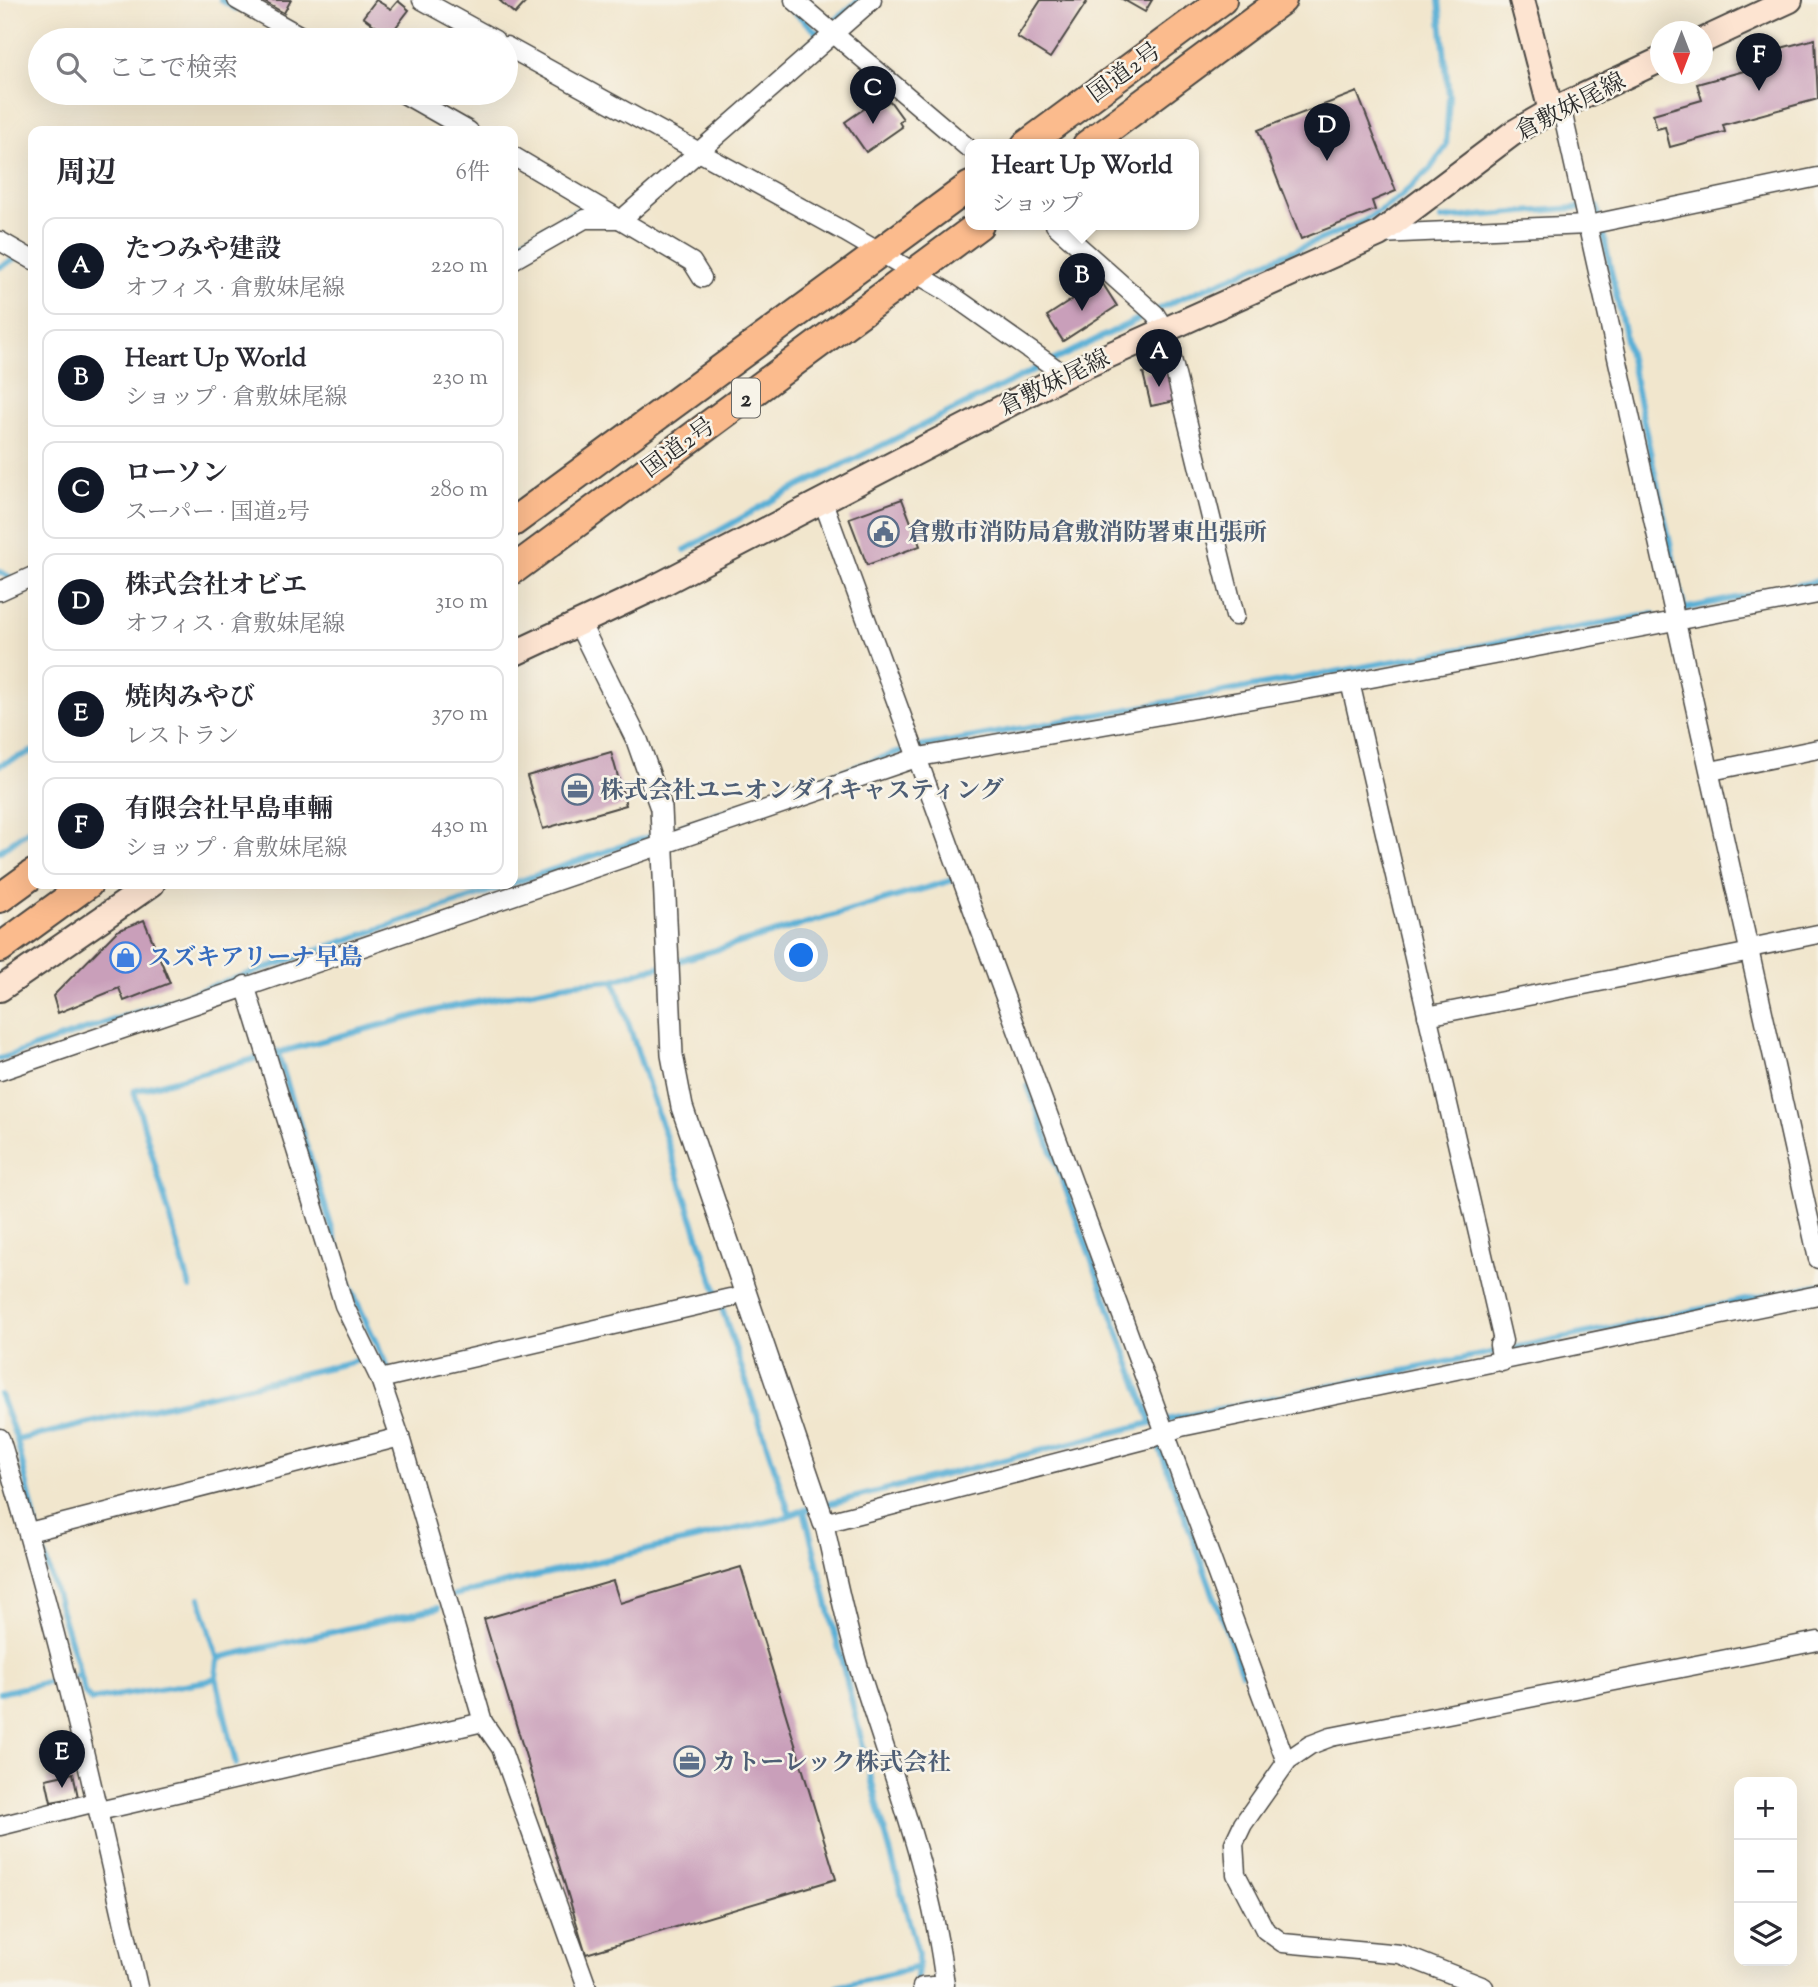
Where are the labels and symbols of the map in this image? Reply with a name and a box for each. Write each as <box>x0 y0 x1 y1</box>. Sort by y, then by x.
north arrow <box>1650 21 1713 84</box>
pin: F <box>1736 33 1782 91</box>
street label: 国道2号 <box>1082 35 1169 112</box>
street label: 倉敷妹尾線 <box>1510 65 1632 150</box>
pin: C <box>850 66 896 124</box>
pin: D <box>1304 103 1350 161</box>
pin: B <box>1059 253 1105 311</box>
pin: A <box>1136 329 1182 387</box>
street label: 倉敷妹尾線 <box>993 342 1116 425</box>
road number: 2 <box>732 378 760 418</box>
street label: 国道2号 <box>636 410 723 487</box>
public building icon: 倉敷市消防局倉敷消防署東出張所 <box>867 515 901 549</box>
place label: 倉敷市消防局倉敷消防署東出張所 <box>907 517 1267 551</box>
office icon: 株式会社ユニオンダイキャスティング <box>560 773 594 807</box>
place label: 株式会社ユニオンダイキャスティング <box>600 775 1004 809</box>
your location <box>784 938 818 972</box>
shop icon: スズキアリーナ早島 <box>108 940 142 974</box>
place label: スズキアリーナ早島 <box>148 942 363 976</box>
pin: E <box>39 1730 85 1788</box>
office icon: カトーレック株式会社 <box>672 1745 706 1779</box>
place label: カトーレック株式会社 <box>712 1747 951 1781</box>

